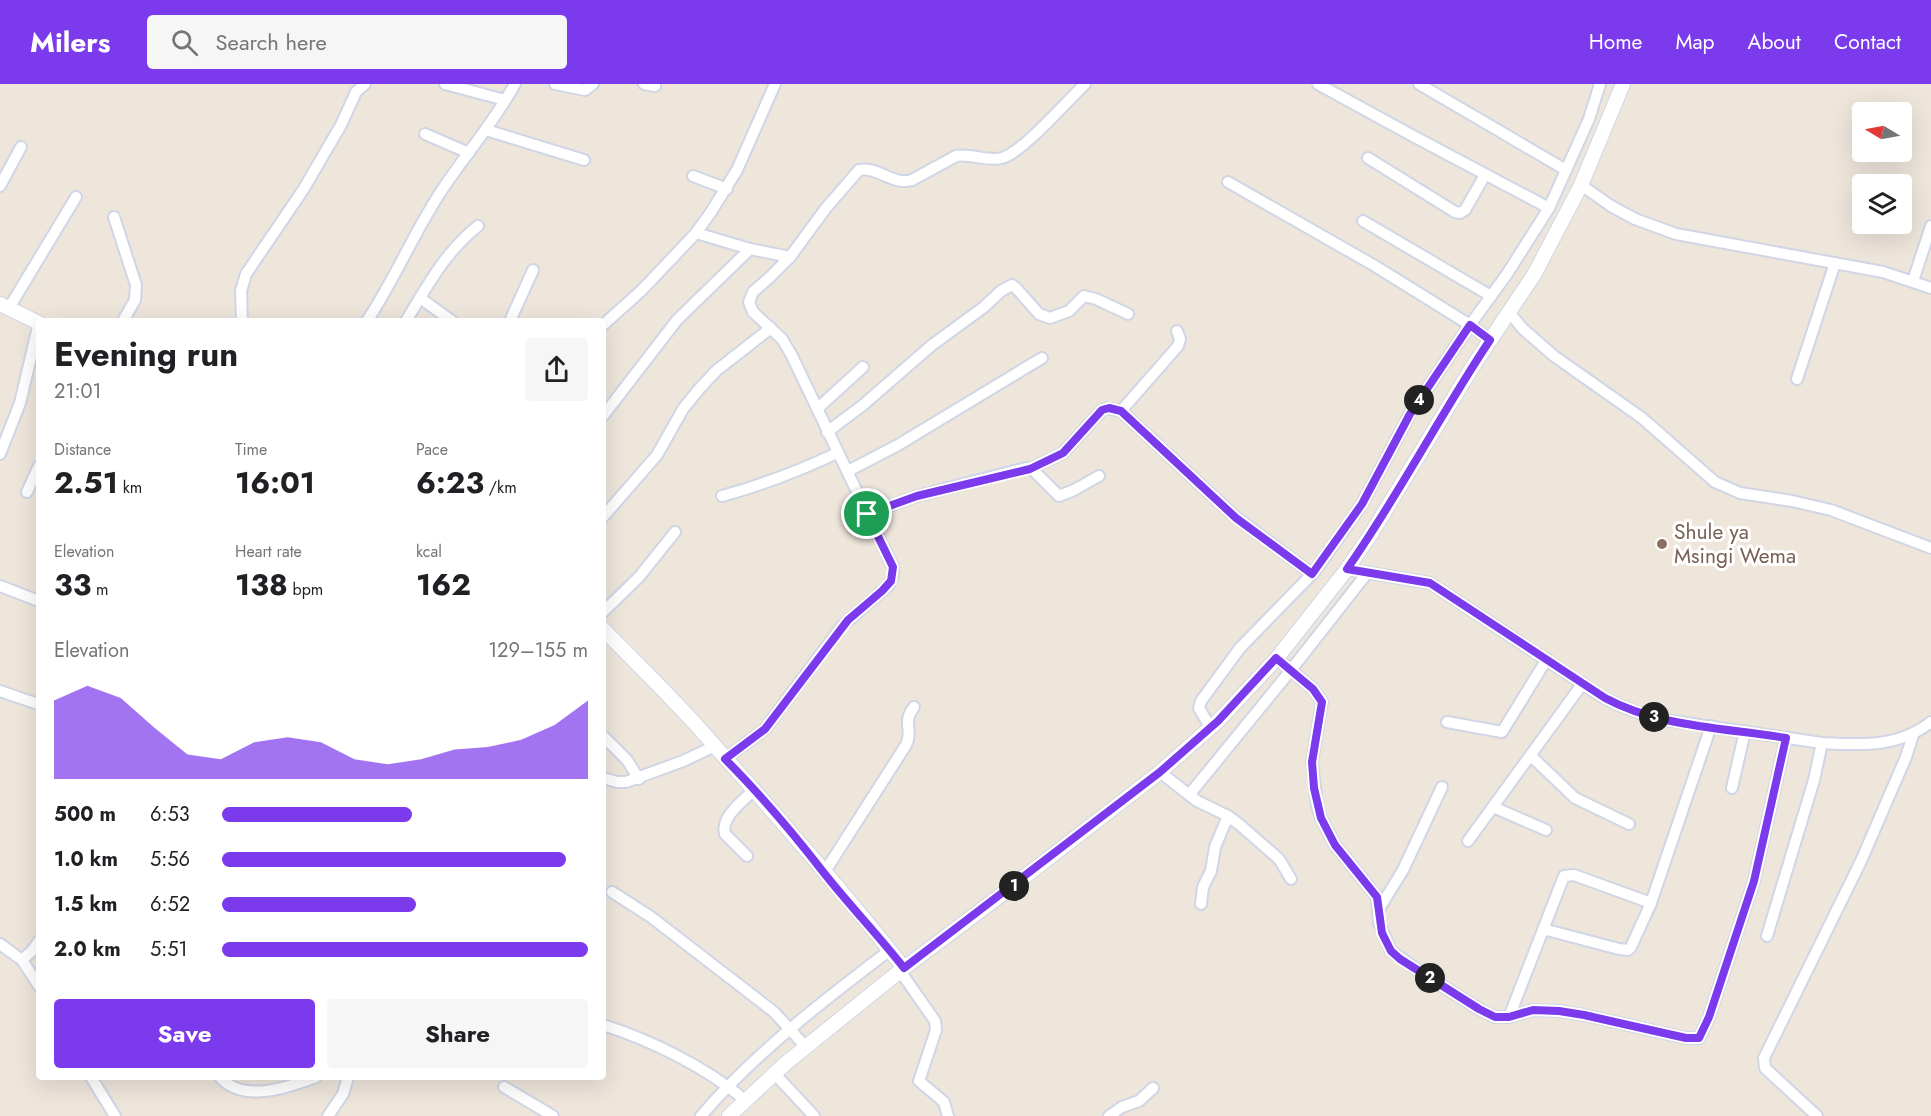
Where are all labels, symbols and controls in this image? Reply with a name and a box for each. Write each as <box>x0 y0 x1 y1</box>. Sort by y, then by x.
search box <box>147 15 567 69</box>
text: Milers <box>30 22 111 63</box>
icon: search <box>168 26 201 59</box>
text: Search here <box>216 26 327 58</box>
text: Home <box>1589 27 1642 57</box>
text: Map <box>1675 27 1715 57</box>
text: About <box>1748 27 1801 57</box>
text: Contact <box>1834 27 1901 57</box>
north arrow <box>1852 102 1912 162</box>
map controls <box>1852 102 1912 234</box>
button: layers <box>1852 174 1912 234</box>
text: Evening run <box>54 331 238 378</box>
button: share <box>525 338 588 401</box>
text: 21:01 <box>54 377 101 406</box>
pin: 4 <box>1404 385 1434 415</box>
text: 4 <box>1413 388 1425 411</box>
text: Distance <box>54 438 111 461</box>
text: Time <box>235 438 267 461</box>
text: Pace <box>416 438 448 461</box>
text: 2.51 <box>54 461 118 504</box>
text: 16:01 <box>235 461 315 504</box>
text: 6:23 <box>416 461 484 504</box>
text: km <box>118 476 142 499</box>
text: /km <box>484 476 517 499</box>
pin <box>841 488 892 539</box>
icon: arrive <box>850 497 883 530</box>
place label: Shule ya Msingi Wema <box>1674 517 1796 571</box>
marker: Shule ya Msingi Wema <box>1655 537 1669 551</box>
text: Elevation <box>54 540 114 563</box>
text: Heart rate <box>235 540 302 563</box>
text: kcal <box>416 540 442 563</box>
text: 33 <box>54 563 91 606</box>
text: 138 <box>235 563 288 606</box>
text: 162 <box>416 563 471 606</box>
text: m <box>91 578 109 601</box>
text: bpm <box>288 578 323 601</box>
text: Elevation <box>54 636 129 665</box>
text: 129–155 m <box>488 636 588 665</box>
pin: 3 <box>1639 702 1669 732</box>
text: 3 <box>1649 705 1659 728</box>
text: 500 m <box>54 800 116 829</box>
text: 6:53 <box>150 800 190 829</box>
text: 1.0 km <box>54 845 118 874</box>
text: 5:56 <box>150 845 190 874</box>
pin: 1 <box>999 871 1029 901</box>
text: 1 <box>1010 874 1018 897</box>
text: 1.5 km <box>54 890 117 919</box>
text: 6:52 <box>150 890 190 919</box>
text: 2.0 km <box>54 935 121 964</box>
text: 5:51 <box>150 935 188 964</box>
pin: 2 <box>1415 963 1445 993</box>
text: 2 <box>1425 966 1435 989</box>
button: Save <box>54 999 315 1068</box>
button: Share <box>327 999 588 1068</box>

